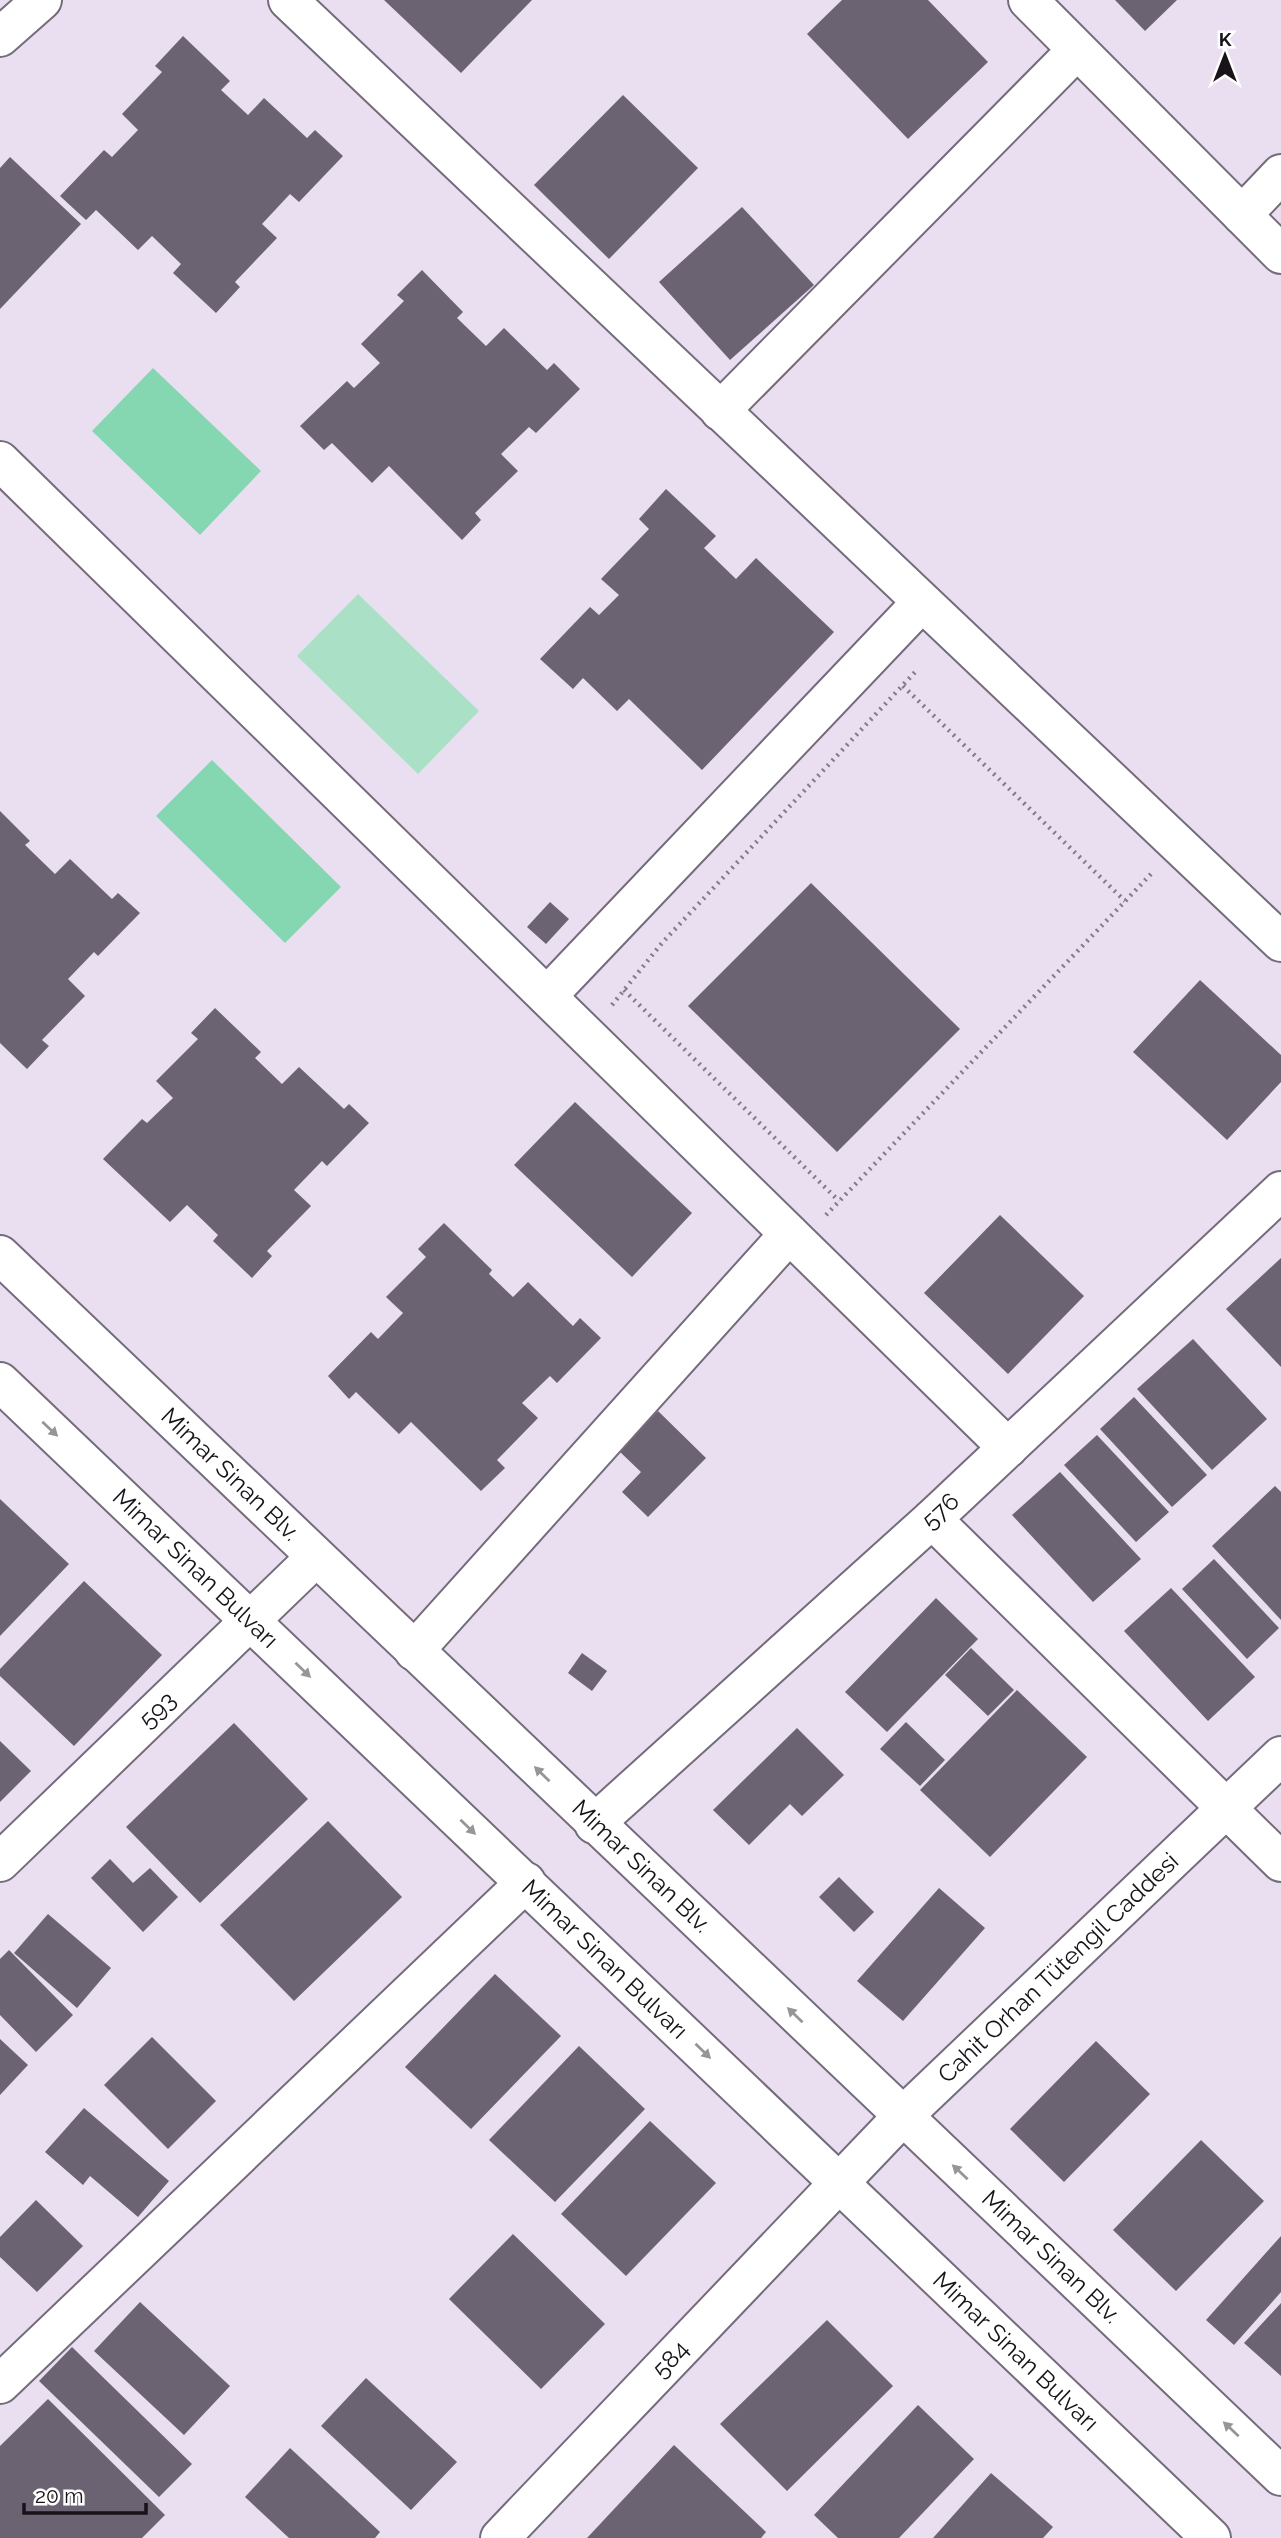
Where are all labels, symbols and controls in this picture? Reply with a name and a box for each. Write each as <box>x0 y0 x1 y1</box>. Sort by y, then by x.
north arrow <box>1190 21 1260 91</box>
text: K <box>1219 28 1232 50</box>
street label: Mimar Sinan Blv. <box>155 1401 306 1547</box>
one-way arrow <box>41 1420 58 1437</box>
street label: Mimar Sinan Bulvarı <box>107 1482 285 1654</box>
street label: 576 <box>916 1486 965 1535</box>
one-way arrow <box>294 1661 311 1677</box>
street label: 593 <box>133 1685 182 1734</box>
one-way arrow <box>533 1765 550 1782</box>
street label: Mimar Sinan Blv. <box>566 1793 717 1939</box>
one-way arrow <box>459 1818 476 1834</box>
street label: Cahit Orhan Tütengil Caddesi <box>932 1847 1184 2089</box>
street label: Mimar Sinan Bulvarı <box>516 1873 694 2045</box>
one-way arrow <box>786 2007 804 2023</box>
one-way arrow <box>694 2043 711 2059</box>
one-way arrow <box>952 2164 969 2180</box>
street label: Mimar Sinan Blv. <box>976 2184 1127 2329</box>
street label: Mimar Sinan Bulvarı <box>927 2265 1105 2437</box>
street label: 584 <box>646 2334 695 2384</box>
one-way arrow <box>1223 2421 1240 2438</box>
scale bar <box>24 2472 147 2516</box>
text: 20 m <box>35 2483 83 2508</box>

